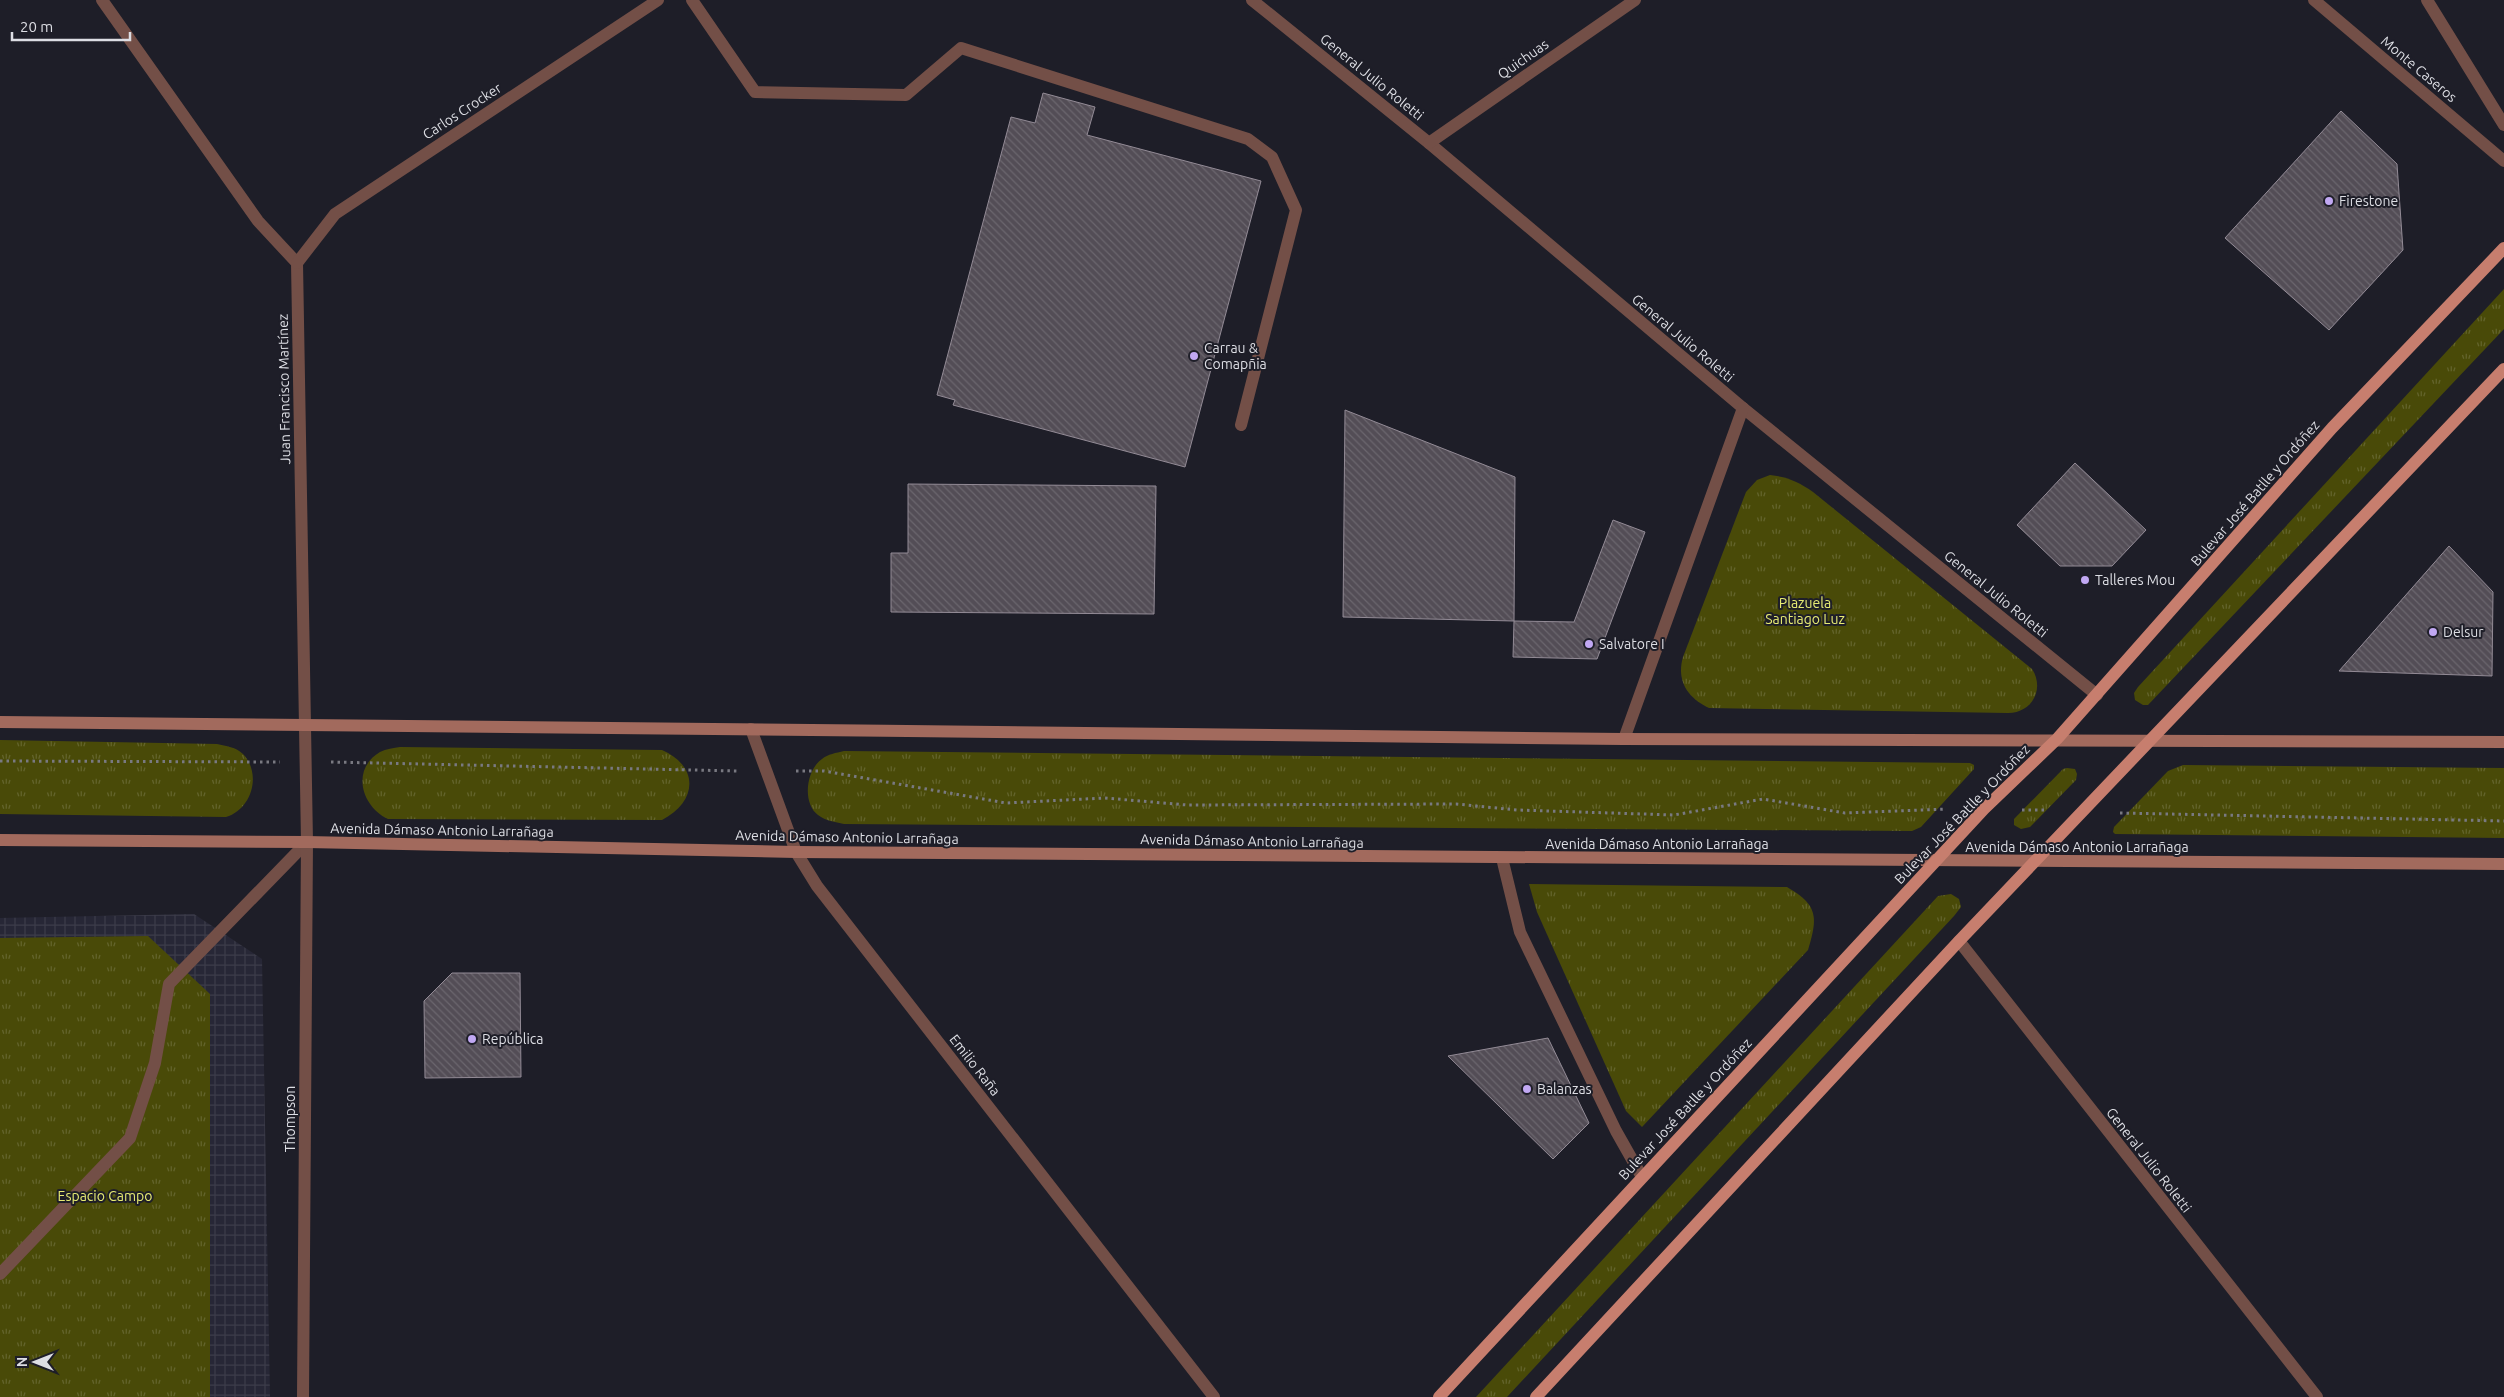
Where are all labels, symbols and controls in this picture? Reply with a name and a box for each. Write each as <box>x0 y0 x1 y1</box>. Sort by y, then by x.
scale bar <box>12 10 130 42</box>
text: 20 m <box>20 18 53 35</box>
street label: General Julio Roletti <box>1317 30 1427 124</box>
street label: Monte Caseros <box>2378 33 2460 105</box>
street label: Quichuas <box>1495 36 1551 82</box>
street label: Carlos Crocker <box>420 79 505 142</box>
place label: Firestone <box>2339 193 2398 209</box>
marker: Firestone <box>2323 195 2335 207</box>
street label: General Julio Roletti <box>1629 291 1737 385</box>
street label: Juan Francisco Martínez <box>275 314 293 464</box>
place label: Carrau & Comapñia <box>1204 340 1267 372</box>
marker: Carrau & Comapñia <box>1188 350 1200 362</box>
street label: Bulevar José Batlle y Ordóñez <box>2187 417 2323 569</box>
street label: General Julio Roletti <box>1941 547 2051 641</box>
place label: Talleres Mou <box>2095 572 2175 588</box>
marker: Talleres Mou <box>2079 574 2091 586</box>
park label: Plazuela Santiago Luz <box>1765 595 1845 627</box>
place label: Delsur <box>2443 624 2484 640</box>
marker: Delsur <box>2427 626 2439 638</box>
place label: Salvatore I <box>1599 636 1665 652</box>
marker: Salvatore I <box>1583 638 1595 650</box>
street label: Bulevar José Batlle y Ordóñez <box>1891 741 2033 887</box>
street label: Avenida Dámaso Antonio Larrañaga <box>330 820 554 840</box>
street label: Avenida Dámaso Antonio Larrañaga <box>735 827 959 847</box>
street label: Avenida Dámaso Antonio Larrañaga <box>1140 831 1364 851</box>
street label: Avenida Dámaso Antonio Larrañaga <box>1545 836 1769 852</box>
street label: Avenida Dámaso Antonio Larrañaga <box>1965 839 2189 855</box>
place label: República <box>482 1031 544 1047</box>
street label: Emilio Raña <box>946 1031 1004 1099</box>
marker: República <box>466 1033 478 1045</box>
street label: Bulevar José Batlle y Ordóñez <box>1615 1035 1755 1183</box>
place label: Balanzas <box>1537 1081 1592 1097</box>
marker: Balanzas <box>1521 1083 1533 1095</box>
street label: Thompson <box>282 1086 298 1152</box>
street label: General Julio Roletti <box>2103 1105 2195 1215</box>
park label: Espacio Campo <box>58 1188 152 1204</box>
north arrow <box>10 1337 60 1387</box>
text: N <box>14 1357 30 1367</box>

